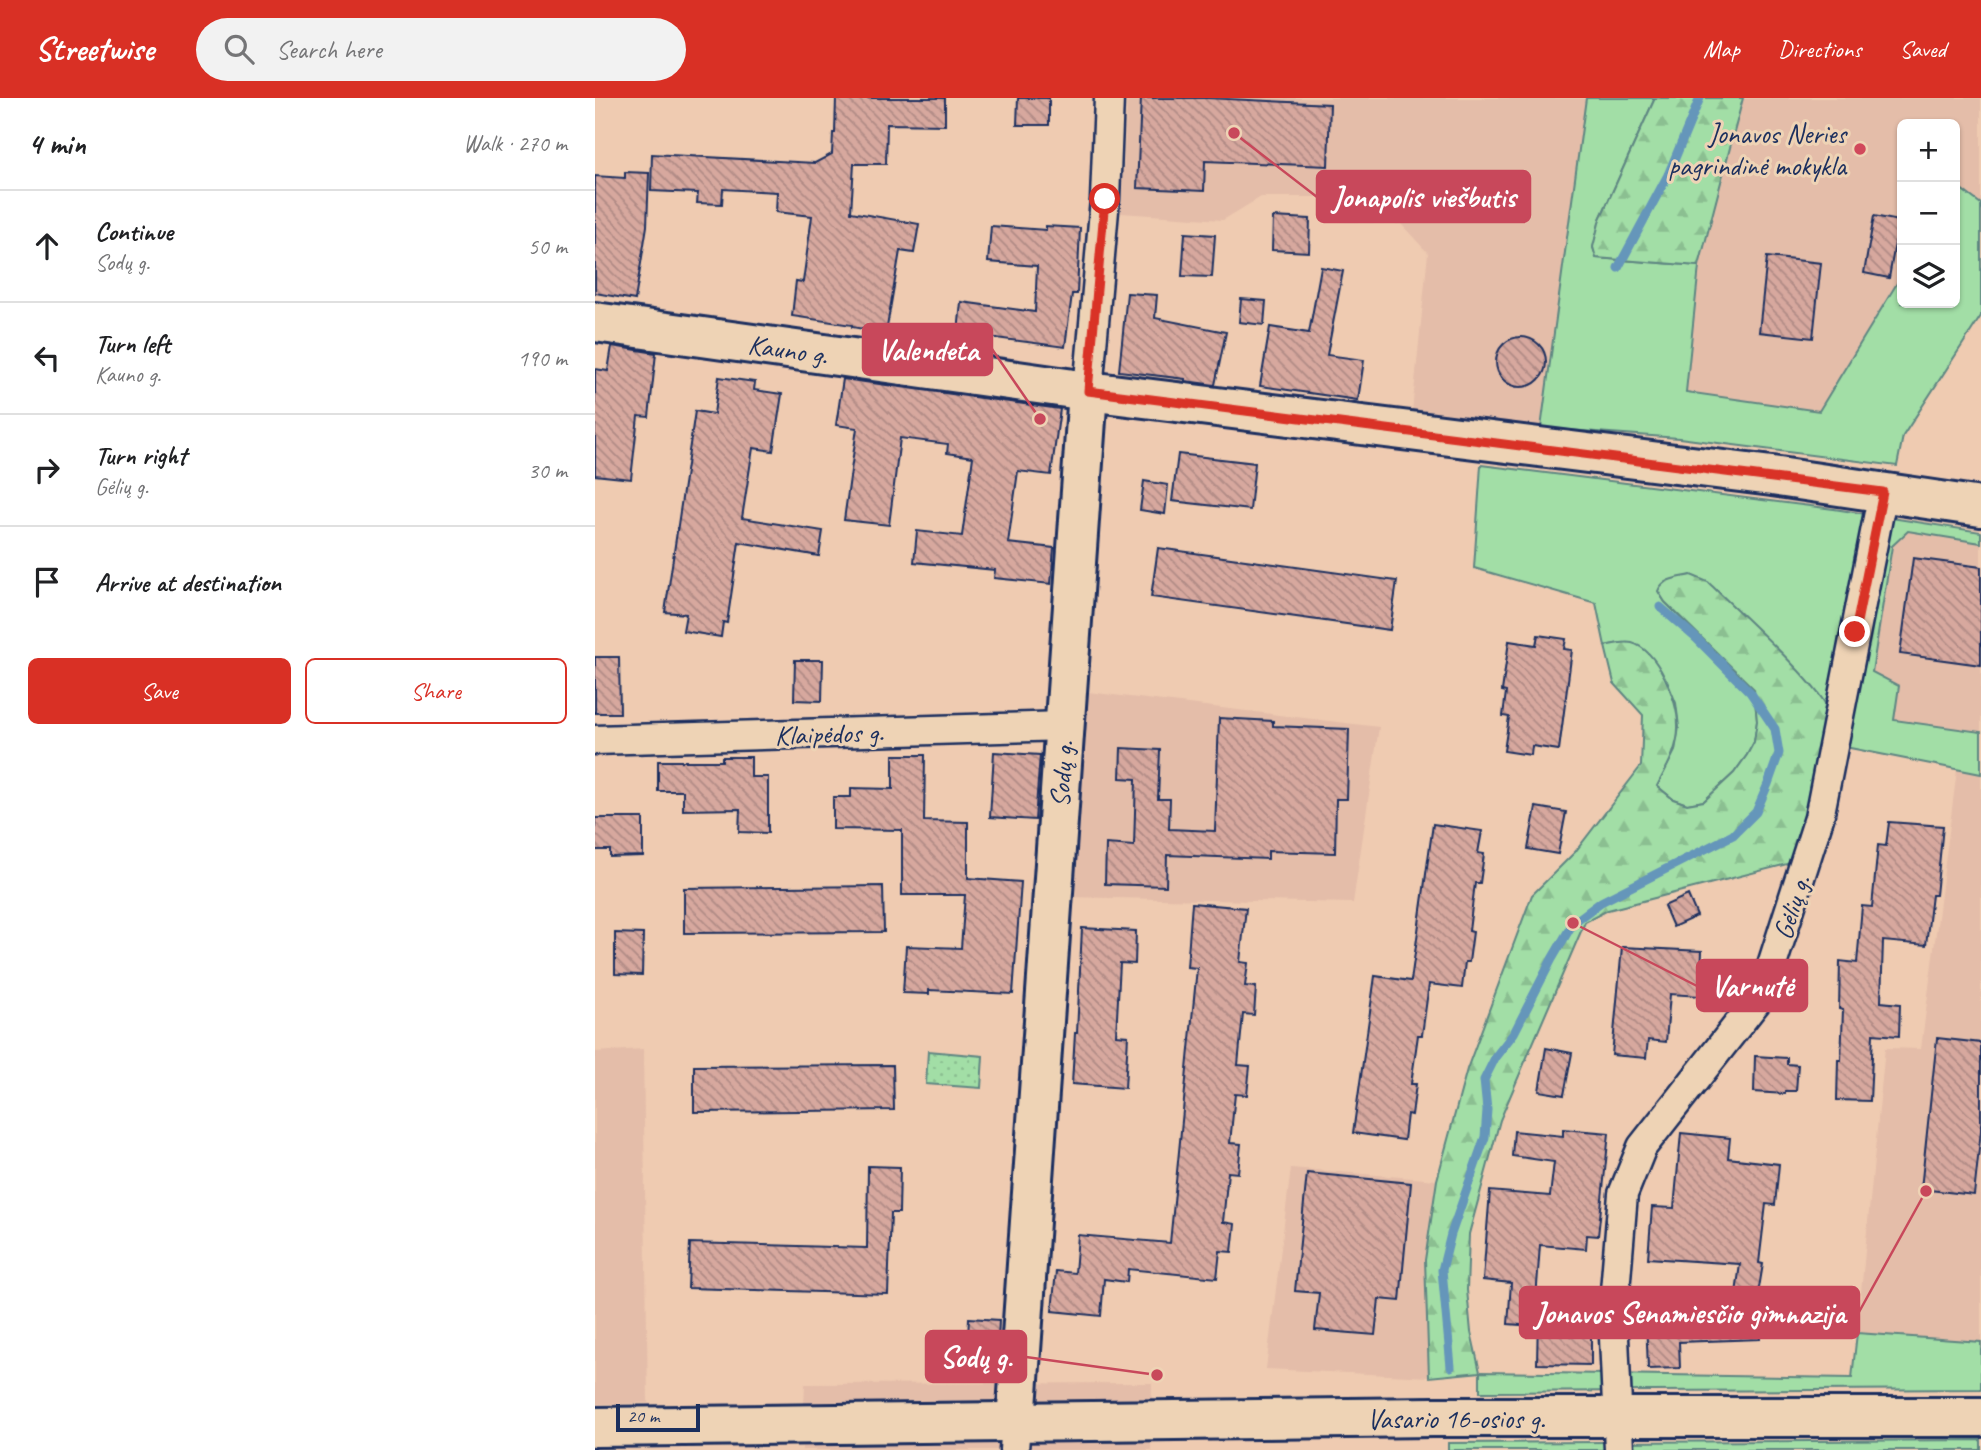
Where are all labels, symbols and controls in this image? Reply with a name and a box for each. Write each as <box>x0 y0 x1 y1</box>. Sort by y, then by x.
search box <box>196 18 686 81</box>
text: Streetwise <box>35 28 154 70</box>
icon: search <box>220 30 258 68</box>
text: Search here <box>276 33 382 66</box>
text: Map <box>1703 34 1740 64</box>
text: Directions <box>1778 34 1861 64</box>
text: Saved <box>1899 34 1946 64</box>
place label: Jonavos Neries pagrindinė mokykla <box>1669 116 1848 183</box>
map controls <box>1897 119 1960 308</box>
button: + <box>1897 119 1960 182</box>
text: 4 min <box>28 125 85 163</box>
text: Walk · 270 m <box>463 129 567 158</box>
marker: Jonavos Neries pagrindinė mokykla <box>1852 141 1868 157</box>
callout: Jonapolis viešbutis <box>1317 171 1530 222</box>
text: Jonapolis viešbutis <box>1330 178 1519 216</box>
button: − <box>1897 182 1960 245</box>
route start <box>1089 183 1120 214</box>
text: Continue <box>95 215 173 248</box>
icon: ahead <box>28 227 66 265</box>
text: 50 m <box>528 232 567 261</box>
button: layers <box>1897 245 1960 308</box>
text: Sodų g. <box>95 248 150 277</box>
callout: Valendeta <box>863 324 992 375</box>
text: Turn left <box>95 327 170 360</box>
street label: Kauno g. <box>746 327 831 372</box>
text: Valendeta <box>877 331 981 369</box>
icon: left <box>28 339 66 377</box>
text: 190 m <box>518 344 567 373</box>
text: Kauno g. <box>95 360 161 389</box>
text: Turn right <box>95 439 186 472</box>
icon: right <box>28 451 66 489</box>
text: 30 m <box>528 456 567 485</box>
text: Gėlių g. <box>95 472 149 501</box>
icon: arrive <box>28 563 66 601</box>
text: Arrive at destination <box>95 566 281 599</box>
route end <box>1839 616 1870 647</box>
button: Save <box>28 658 291 724</box>
button: Share <box>305 658 567 724</box>
street label: Klaipėdos g. <box>774 714 884 753</box>
street label: Sodų g. <box>1042 739 1081 809</box>
street label: Gėlių g. <box>1765 870 1818 944</box>
callout: Varnutė <box>1697 960 1807 1011</box>
text: Varnutė <box>1711 967 1796 1005</box>
callout: Jonavos Senamiesčio gimnazija <box>1520 1287 1859 1338</box>
text: Jonavos Senamiesčio gimnazija <box>1533 1294 1848 1332</box>
callout: Sodų g. <box>926 1331 1026 1382</box>
text: Sodų g. <box>940 1338 1013 1376</box>
scale bar <box>616 1401 700 1433</box>
street label: Vasario 16-osios g. <box>1367 1401 1545 1436</box>
text: 20 m <box>627 1404 659 1428</box>

